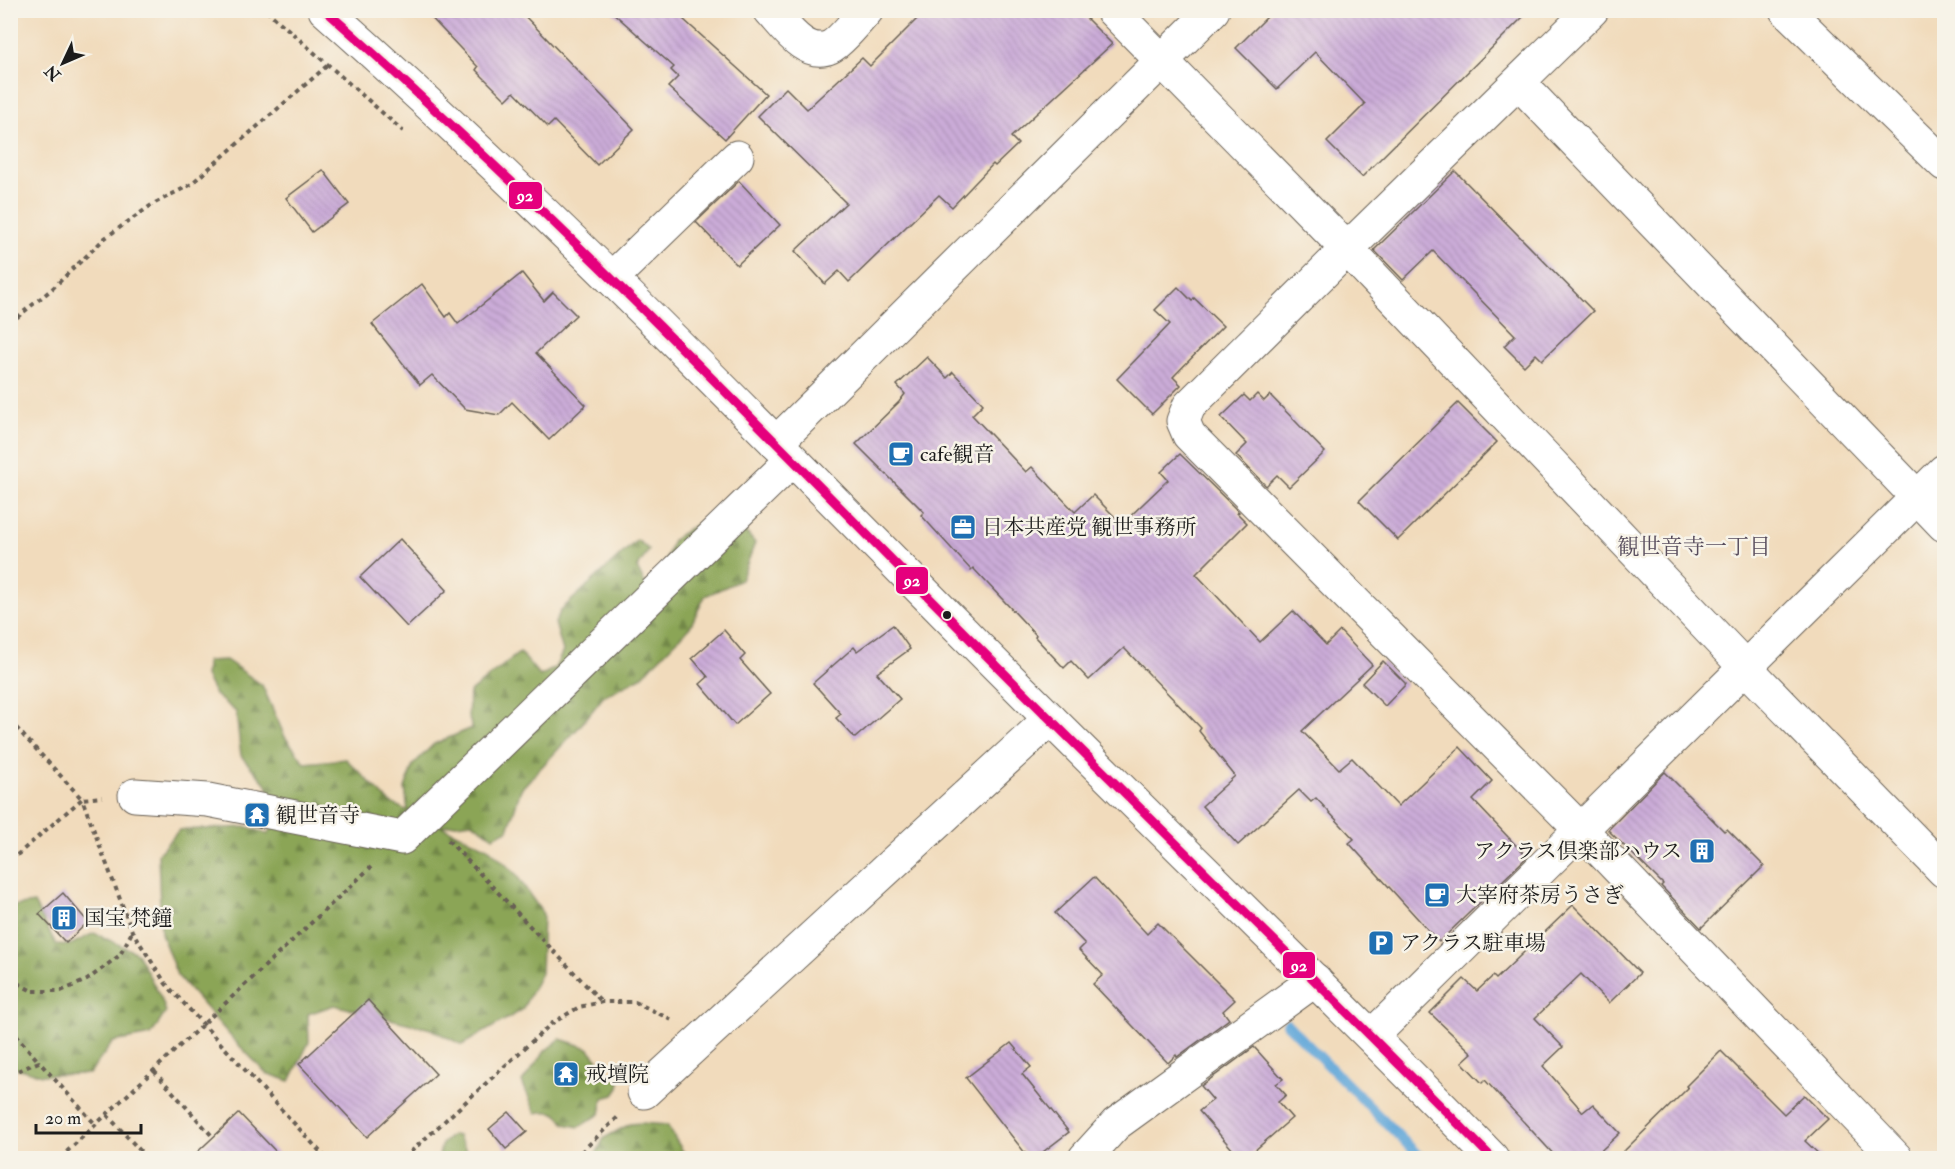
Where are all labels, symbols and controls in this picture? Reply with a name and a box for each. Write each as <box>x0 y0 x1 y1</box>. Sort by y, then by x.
north arrow <box>33 33 93 93</box>
text: N <box>40 60 66 86</box>
line badge: 92 <box>508 181 543 210</box>
text: 92 <box>515 186 533 206</box>
cafe icon: cafe観音 <box>886 439 916 469</box>
place label: cafe観音 <box>920 441 995 468</box>
office icon: 日本共産党 観世事務所 <box>948 512 978 542</box>
place label: 日本共産党 観世事務所 <box>982 514 1196 541</box>
district label: 観世音寺一丁目 <box>1617 533 1771 561</box>
line badge: 92 <box>895 566 929 595</box>
text: 92 <box>902 571 920 591</box>
unlabelled marker <box>941 609 953 621</box>
temple icon: 観世音寺 <box>242 800 272 830</box>
place label: 観世音寺 <box>276 802 360 829</box>
building icon: アクラス倶楽部ハウス <box>1687 836 1717 866</box>
place label: アクラス倶楽部ハウス <box>1474 838 1682 865</box>
cafe icon: 大宰府茶房うさぎ <box>1422 880 1452 910</box>
place label: 大宰府茶房うさぎ <box>1456 882 1624 909</box>
building icon: 国宝 梵鐘 <box>49 903 79 933</box>
place label: 国宝 梵鐘 <box>84 905 172 932</box>
parking icon: アクラス駐車場 <box>1366 928 1396 958</box>
place label: アクラス駐車場 <box>1400 930 1546 957</box>
line badge: 92 <box>1282 951 1316 979</box>
text: 92 <box>1289 956 1307 976</box>
temple icon: 戒壇院 <box>551 1059 581 1089</box>
place label: 戒壇院 <box>586 1061 649 1088</box>
scale bar <box>36 1097 141 1135</box>
text: 20 m <box>45 1107 81 1130</box>

